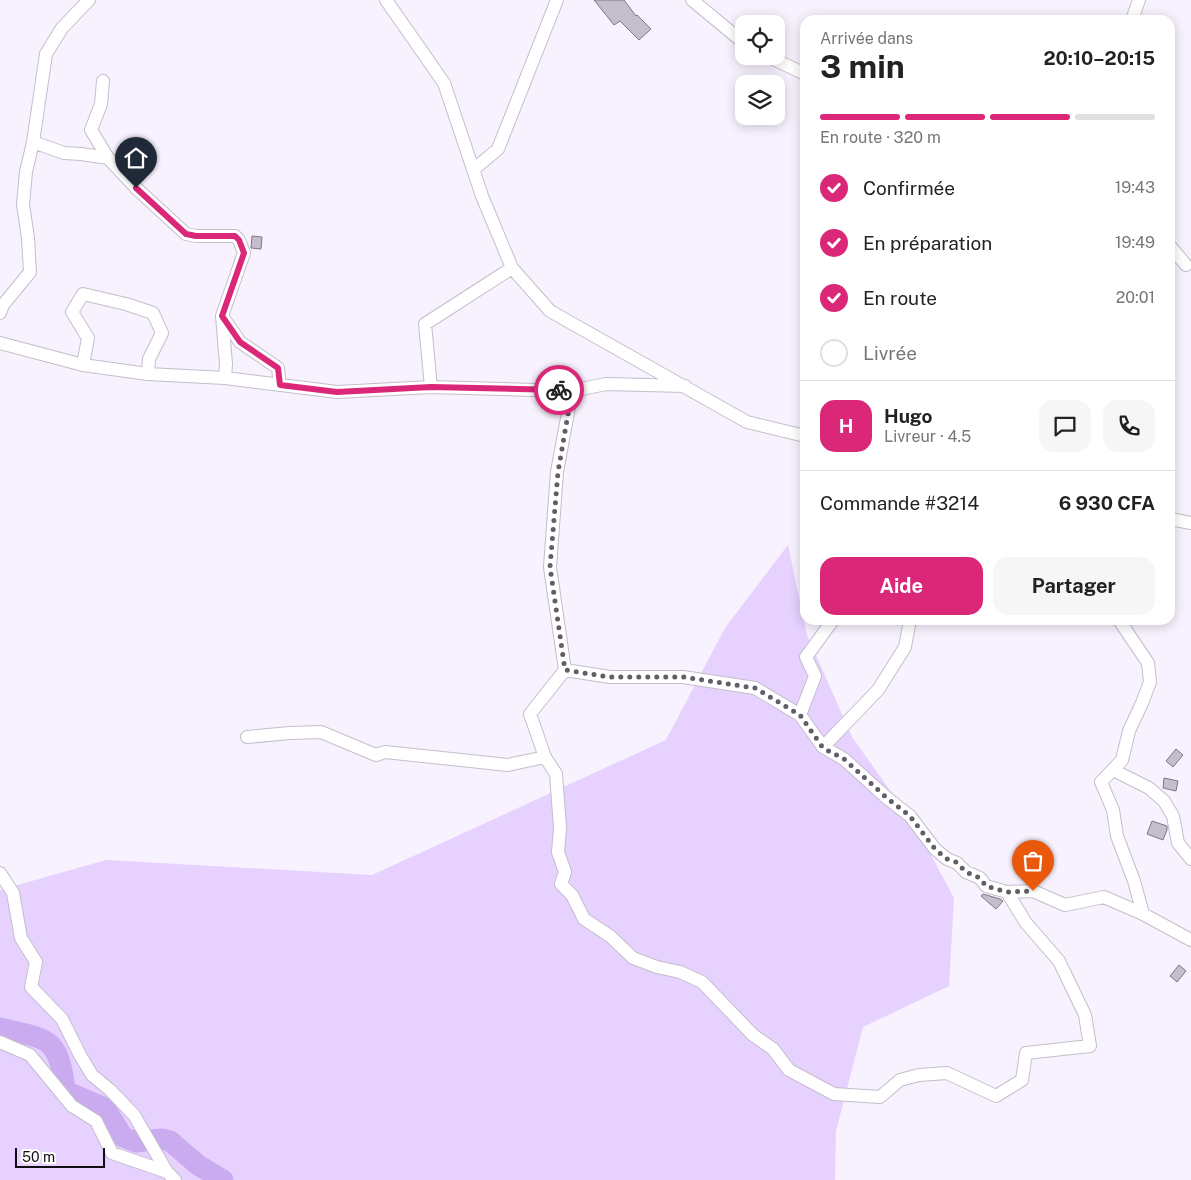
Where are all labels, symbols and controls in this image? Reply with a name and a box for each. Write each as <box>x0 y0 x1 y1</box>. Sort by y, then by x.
map controls <box>735 15 785 125</box>
button: locate <box>735 15 785 65</box>
text: Arrivée dans <box>820 29 913 48</box>
text: 20:10–20:15 <box>1044 47 1155 69</box>
text: 3 min <box>820 48 905 85</box>
button: layers <box>735 75 785 125</box>
text: En route · 320 m <box>820 128 941 147</box>
pin <box>115 137 157 188</box>
icon: home <box>122 144 150 172</box>
icon: check <box>820 174 848 202</box>
text: Confirmée <box>863 177 955 199</box>
text: 19:43 <box>1115 178 1155 197</box>
icon: check <box>820 229 848 257</box>
text: En préparation <box>863 232 992 254</box>
text: 19:49 <box>1115 233 1155 252</box>
icon: check <box>820 284 848 312</box>
text: En route <box>863 287 937 309</box>
text: 20:01 <box>1116 288 1155 307</box>
text: Livrée <box>863 342 917 364</box>
courier <box>534 365 584 415</box>
icon: bike <box>545 376 573 404</box>
button: chat <box>1039 400 1091 452</box>
button: phone <box>1103 400 1155 452</box>
text: Hugo <box>884 405 933 427</box>
text: H <box>839 415 853 437</box>
text: Livreur · 4.5 <box>884 427 971 446</box>
text: Commande #3214 <box>820 492 979 514</box>
text: 6 930 CFA <box>1059 492 1155 514</box>
button: Aide <box>820 557 983 615</box>
button: Partager <box>993 557 1155 615</box>
pin <box>1012 840 1054 891</box>
icon: bag <box>1019 847 1047 875</box>
scale bar <box>15 1145 105 1168</box>
text: 50 m <box>22 1149 55 1165</box>

